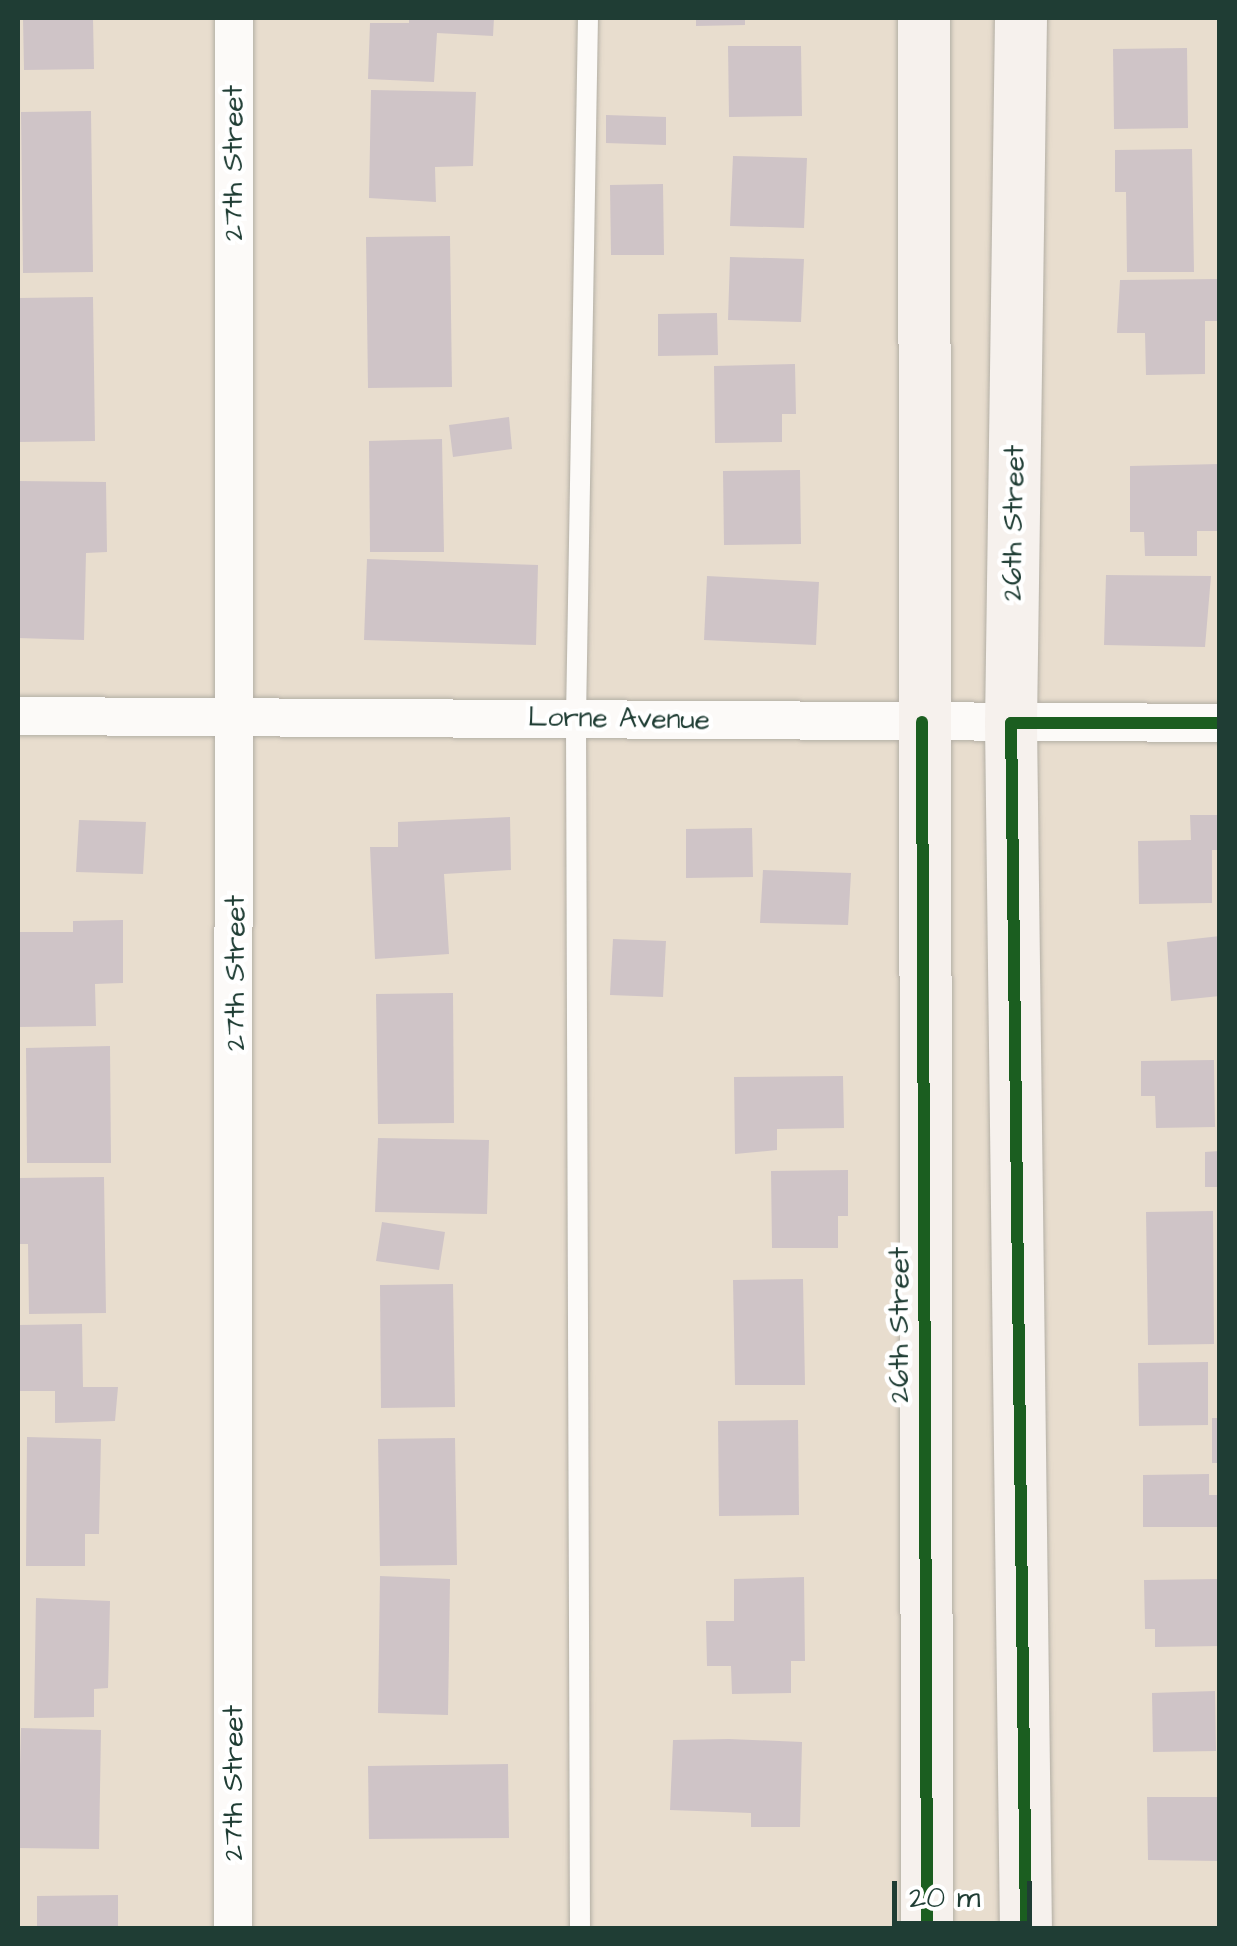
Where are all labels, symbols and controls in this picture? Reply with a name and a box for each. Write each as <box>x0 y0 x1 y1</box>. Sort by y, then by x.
street label: 27th Street <box>217 85 251 241</box>
street label: 26th Street <box>996 445 1032 601</box>
street label: Lorne Avenue <box>528 701 710 737</box>
street label: 27th Street <box>219 895 253 1051</box>
street label: 26th Street <box>883 1247 917 1403</box>
street label: 27th Street <box>217 1705 251 1861</box>
scale bar <box>897 1861 1037 1923</box>
text: 20 m <box>909 1877 980 1919</box>

